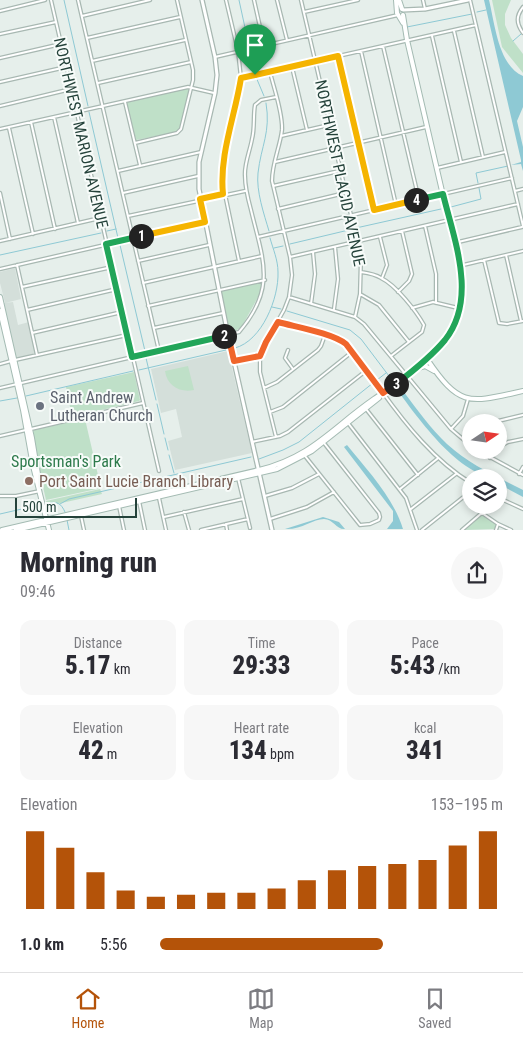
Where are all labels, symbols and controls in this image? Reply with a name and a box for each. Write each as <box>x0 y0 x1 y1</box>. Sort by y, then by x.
pin <box>234 24 276 75</box>
icon: arrive <box>241 31 269 59</box>
street label: NORTHWEST MARION AVENUE <box>50 36 112 230</box>
street label: NORTHWEST PLACID AVENUE <box>311 78 369 268</box>
pin: 4 <box>404 188 428 212</box>
text: 4 <box>413 192 420 208</box>
pin: 1 <box>128 224 154 248</box>
text: 1 <box>138 228 145 244</box>
pin: 2 <box>212 324 236 348</box>
text: 2 <box>221 328 228 344</box>
pin: 3 <box>384 372 408 396</box>
text: 3 <box>393 376 400 392</box>
place label: Saint Andrew Lutheran Church <box>50 388 153 425</box>
marker: Saint Andrew Lutheran Church <box>34 400 46 412</box>
north arrow <box>462 414 508 459</box>
map controls <box>462 414 507 514</box>
park label: Sportsman's Park <box>11 452 122 471</box>
button: layers <box>462 469 507 514</box>
place label: Port Saint Lucie Branch Library <box>39 472 233 491</box>
marker: Port Saint Lucie Branch Library <box>23 475 35 487</box>
scale bar <box>15 494 138 518</box>
text: 500 m <box>22 499 57 515</box>
text: Morning run <box>20 546 157 579</box>
button: share <box>451 547 503 599</box>
text: 09:46 <box>20 582 55 601</box>
text: Distance <box>74 635 122 651</box>
text: Time <box>248 635 275 651</box>
text: Pace <box>411 635 439 651</box>
text: 5.17 <box>65 651 111 680</box>
text: 29:33 <box>233 651 290 680</box>
text: 5:43 <box>390 651 435 680</box>
text: km <box>111 661 131 677</box>
text: /km <box>435 661 460 677</box>
text: Elevation <box>73 720 123 736</box>
text: Heart rate <box>234 720 289 736</box>
text: kcal <box>414 720 436 736</box>
text: 42 <box>78 736 104 765</box>
text: 134 <box>229 736 267 765</box>
text: 341 <box>406 736 444 765</box>
text: m <box>104 746 117 762</box>
text: bpm <box>267 746 294 762</box>
text: Elevation <box>20 795 78 814</box>
text: 153–195 m <box>431 795 503 814</box>
text: 1.0 km <box>20 935 64 954</box>
text: 5:56 <box>100 935 127 954</box>
tab: Home <box>71 985 104 1031</box>
tab: Map <box>247 985 275 1031</box>
tab: Saved <box>418 985 452 1031</box>

